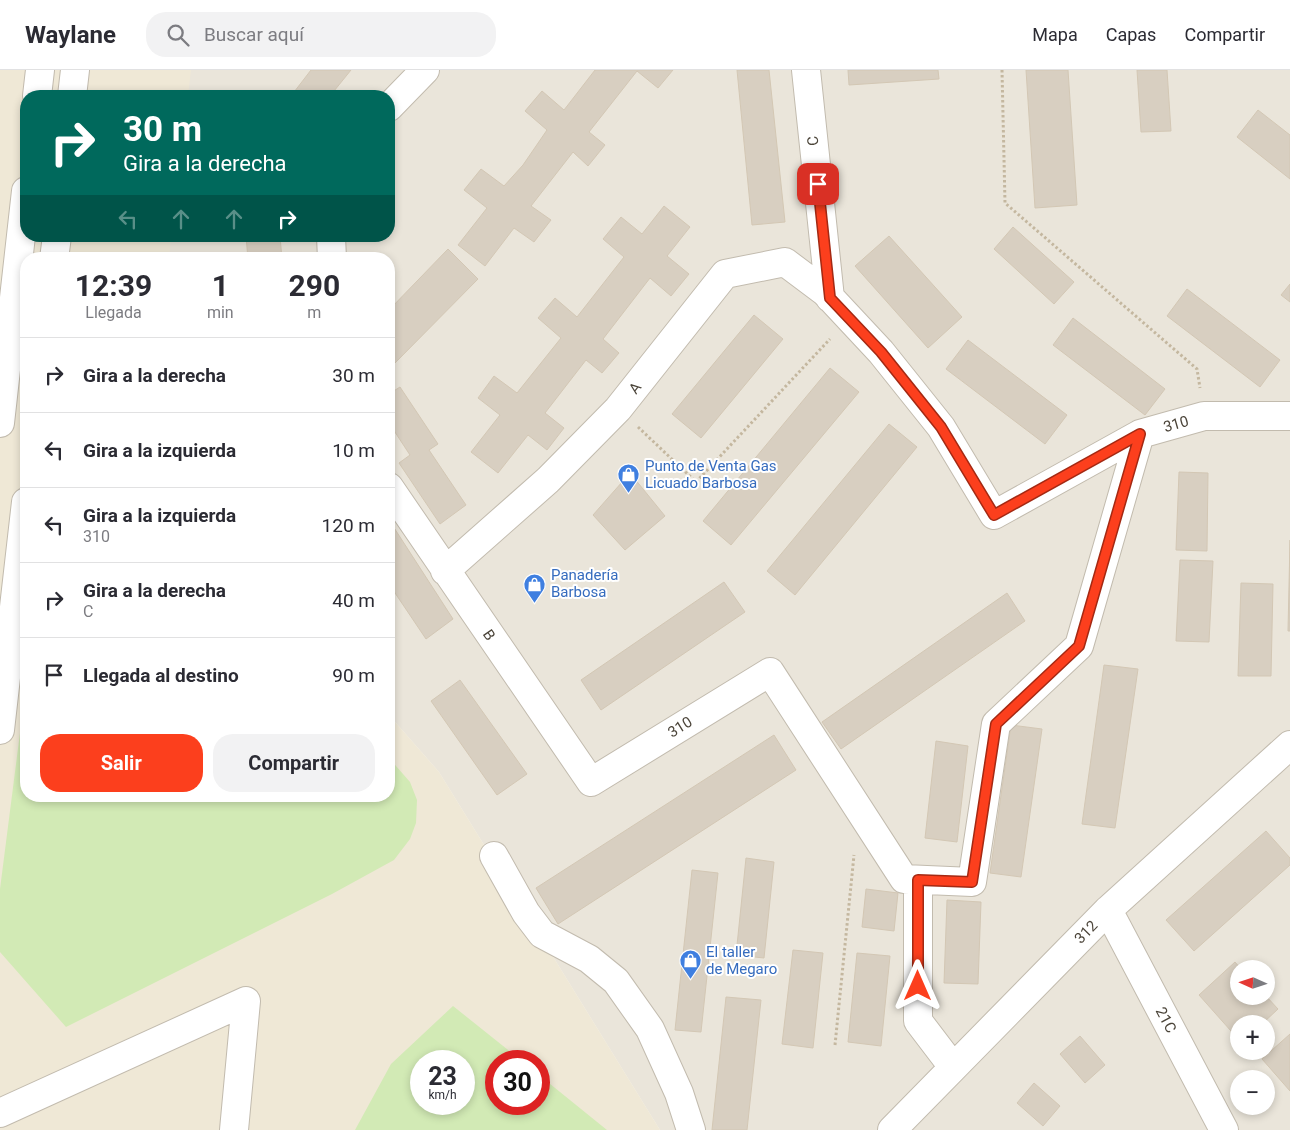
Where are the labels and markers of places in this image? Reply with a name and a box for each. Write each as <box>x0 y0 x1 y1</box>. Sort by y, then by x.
pin <box>797 163 839 205</box>
place label: Punto de Venta Gas Licuado Barbosa <box>645 457 777 492</box>
shop icon: Punto de Venta Gas Licuado Barbosa <box>617 463 641 494</box>
place label: Panadería Barbosa <box>551 566 618 601</box>
shop icon: Panadería Barbosa <box>523 572 547 603</box>
place label: El taller de Megaro <box>706 943 777 978</box>
shop icon: El taller de Megaro <box>678 949 702 980</box>

